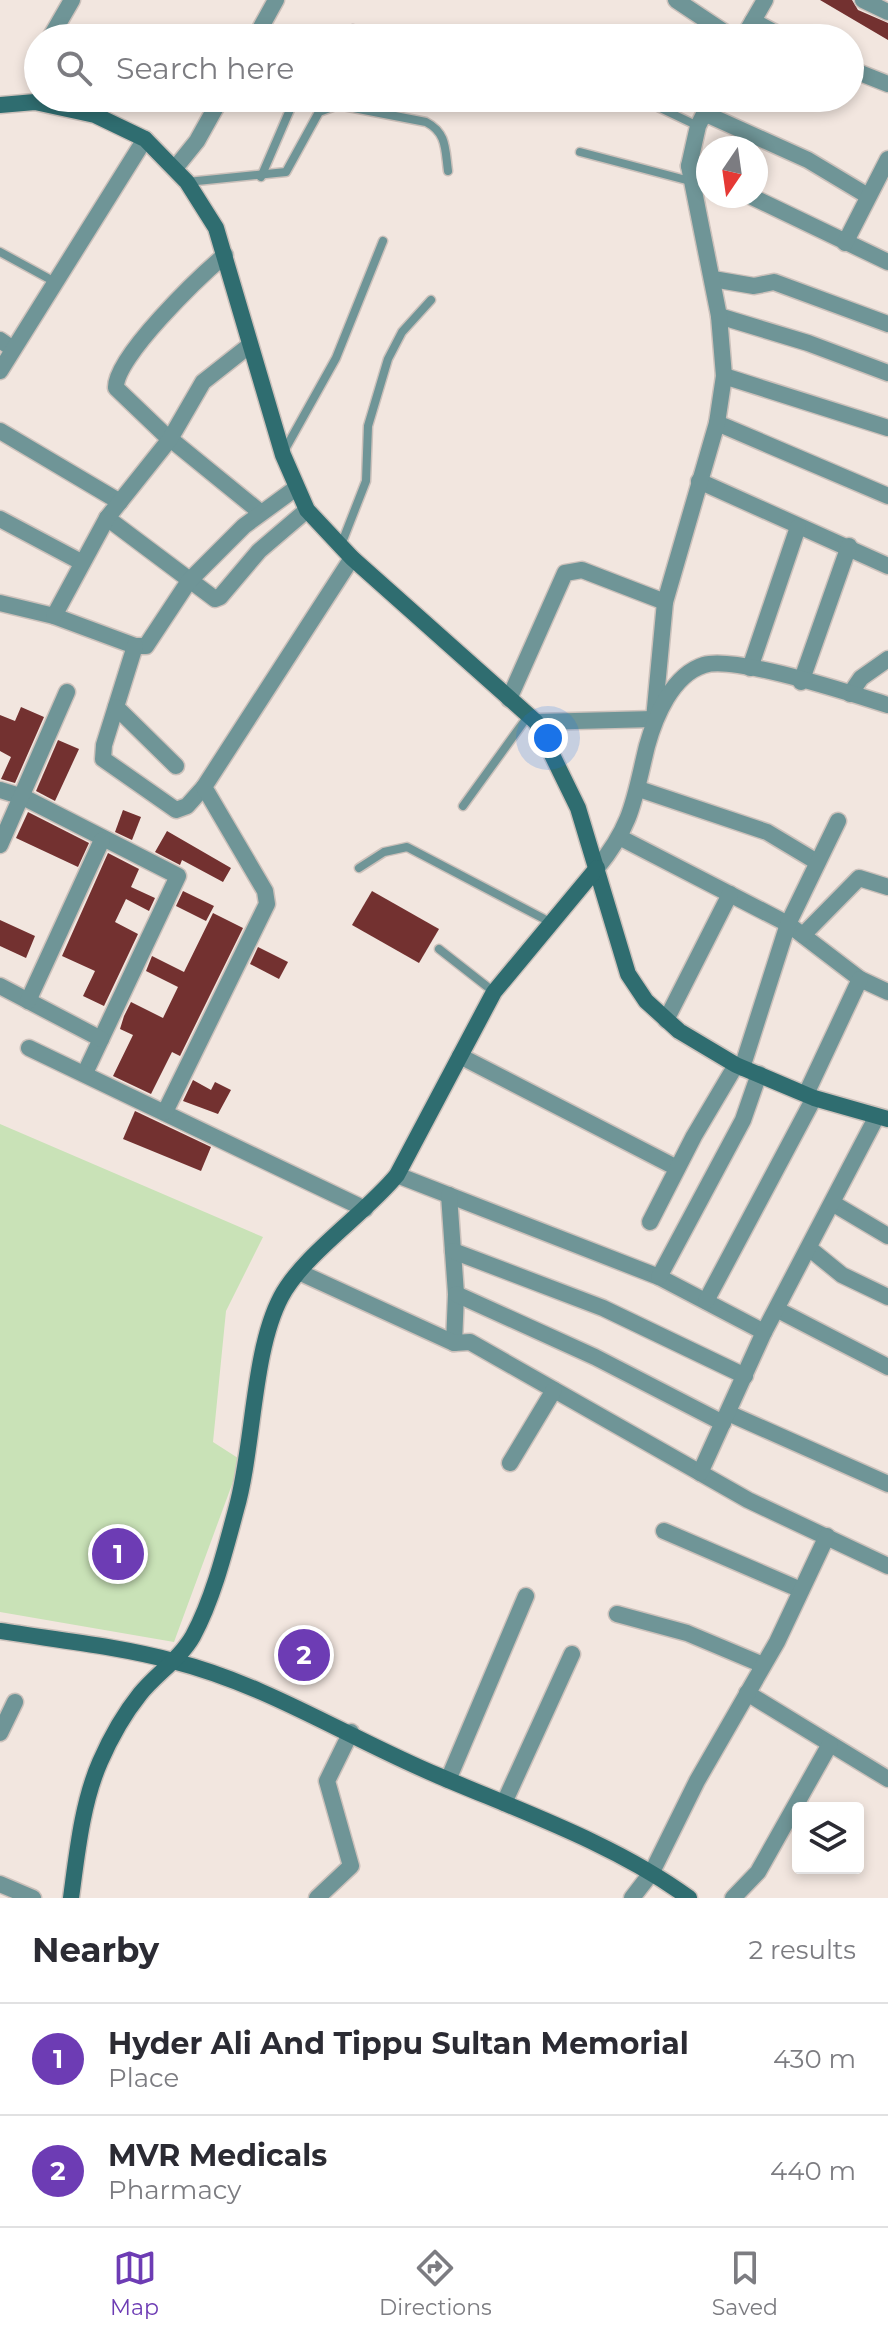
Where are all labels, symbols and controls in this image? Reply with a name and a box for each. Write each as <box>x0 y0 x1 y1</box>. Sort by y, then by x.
search box <box>24 24 864 112</box>
icon: search <box>52 46 96 90</box>
text: Search here <box>116 50 294 87</box>
north arrow <box>696 136 768 208</box>
your location <box>528 718 568 758</box>
pin: 1 <box>92 1524 144 1584</box>
pin: 2 <box>278 1625 330 1685</box>
map controls <box>792 1802 864 1874</box>
button: layers <box>792 1802 864 1874</box>
text: Nearby <box>32 1929 159 1971</box>
text: 2 results <box>748 1934 856 1966</box>
text: Hyder Ali And Tippu Sultan Memorial <box>108 2025 689 2062</box>
text: 1 <box>53 2043 63 2075</box>
text: 430 m <box>773 2043 856 2075</box>
text: Place <box>108 2062 179 2094</box>
text: MVR Medicals <box>108 2137 327 2174</box>
text: 2 <box>50 2155 66 2187</box>
text: 440 m <box>770 2155 856 2187</box>
text: Pharmacy <box>108 2174 241 2206</box>
tab: Map <box>110 2246 159 2321</box>
tab: Directions <box>379 2246 492 2321</box>
tab: Saved <box>712 2246 778 2321</box>

